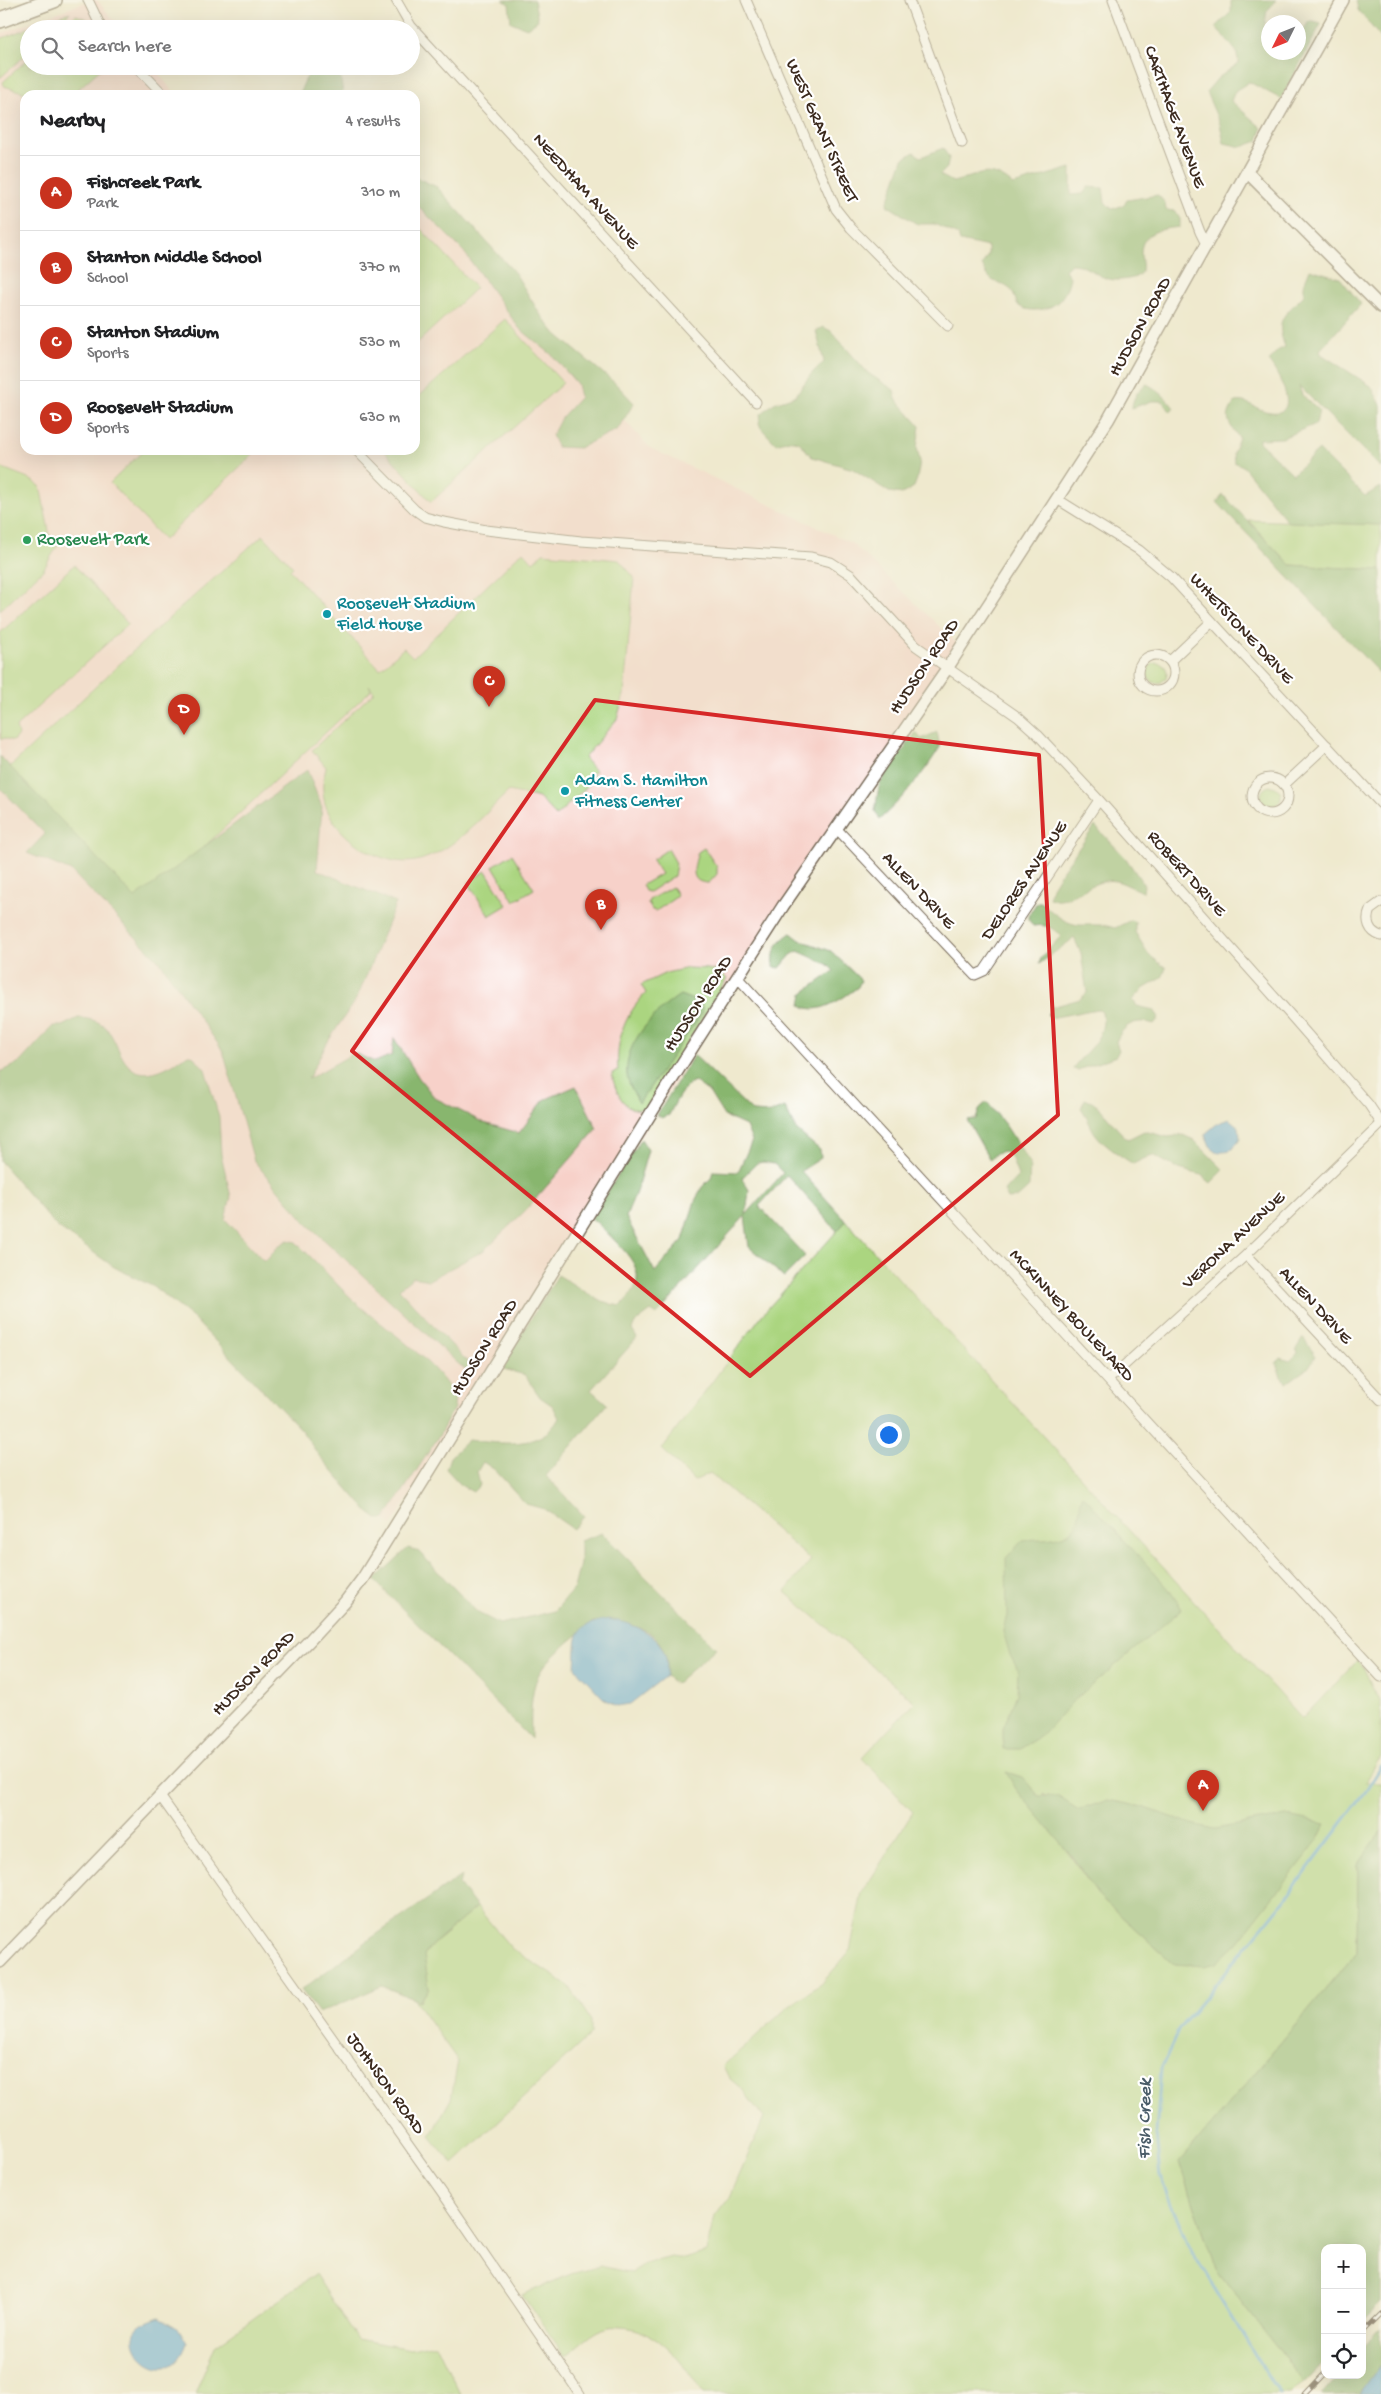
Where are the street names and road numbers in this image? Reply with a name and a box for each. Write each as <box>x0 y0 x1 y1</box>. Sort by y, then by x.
street label: CARTHAGE AVENUE <box>1139 43 1210 192</box>
street label: WEST GRANT STREET <box>780 56 862 207</box>
street label: NEEDHAM AVENUE <box>527 130 643 255</box>
street label: HUDSON ROAD <box>1105 273 1177 380</box>
street label: WHETSTONE DRIVE <box>1184 569 1298 689</box>
street label: HUDSON ROAD <box>885 615 965 719</box>
street label: DELORES AVENUE <box>977 817 1073 945</box>
street label: ROBERT DRIVE <box>1142 827 1230 922</box>
street label: ALLEN DRIVE <box>877 848 960 934</box>
street label: HUDSON ROAD <box>660 952 738 1056</box>
street label: VERONA AVENUE <box>1177 1187 1290 1295</box>
street label: MCKINNEY BOULEVARD <box>1004 1245 1138 1387</box>
street label: ALLEN DRIVE <box>1274 1263 1357 1349</box>
street label: HUDSON ROAD <box>447 1295 523 1400</box>
street label: HUDSON ROAD <box>208 1627 300 1721</box>
street label: JOHNSON ROAD <box>341 2029 429 2139</box>

